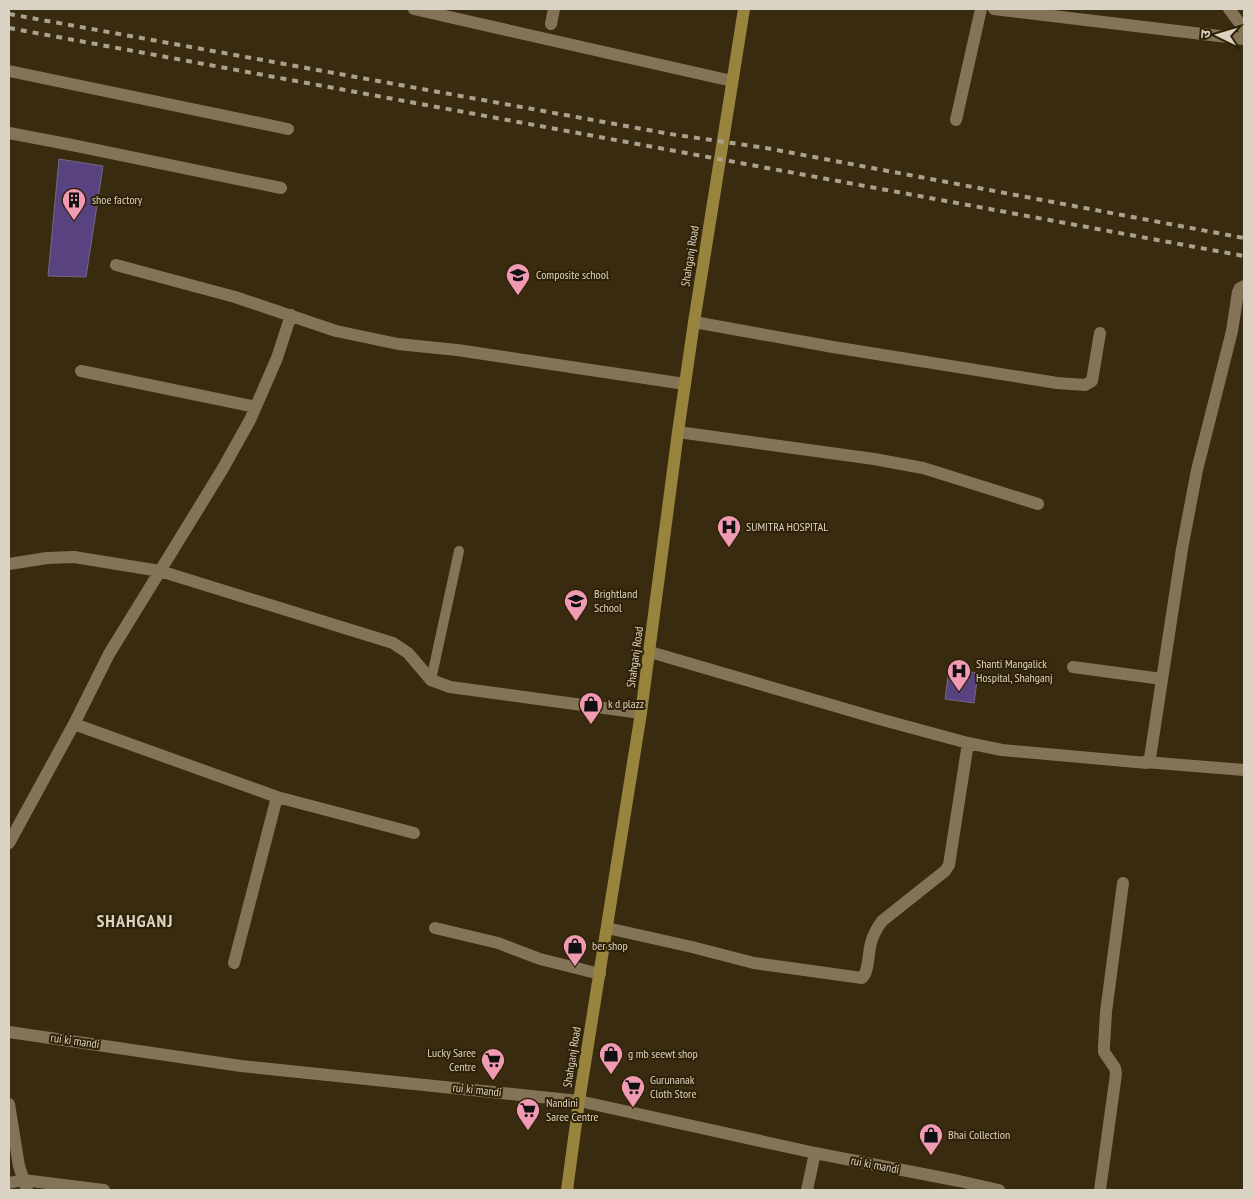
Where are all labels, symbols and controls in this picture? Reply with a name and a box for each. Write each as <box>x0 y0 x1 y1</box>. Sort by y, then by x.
north arrow <box>1193 10 1243 60</box>
text: उ <box>1196 28 1214 39</box>
building icon: shoe factory <box>61 187 87 221</box>
place label: shoe factory <box>92 192 143 207</box>
street label: Shahganj Road <box>677 224 702 287</box>
school or university icon: Composite school <box>505 262 531 296</box>
place label: Composite school <box>536 267 609 282</box>
hospital icon: SUMITRA HOSPITAL <box>716 514 742 548</box>
place label: SUMITRA HOSPITAL <box>746 519 828 534</box>
place label: Brightland School <box>594 586 637 615</box>
school or university icon: Brightland School <box>563 588 589 622</box>
street label: Shahganj Road <box>623 626 646 688</box>
place label: Shanti Mangalick Hospital, Shahganj <box>976 656 1053 685</box>
hospital icon: Shanti Mangalick Hospital, Shahganj <box>946 658 972 692</box>
shop icon: k d plazz <box>578 691 604 725</box>
place label: k d plazz <box>608 696 644 711</box>
district label: SHAHGANJ <box>96 909 174 932</box>
shop icon: ber shop <box>562 933 588 967</box>
place label: ber shop <box>592 938 628 953</box>
street label: Shahganj Road <box>559 1025 584 1088</box>
street label: rui ki mandi <box>50 1030 100 1051</box>
shop icon: g mb seewt shop <box>598 1041 624 1075</box>
place label: Lucky Saree Centre <box>427 1045 476 1074</box>
place label: g mb seewt shop <box>628 1046 698 1061</box>
supermarket icon: Lucky Saree Centre <box>480 1047 506 1081</box>
place label: Gurunanak Cloth Store <box>650 1072 696 1101</box>
supermarket icon: Gurunanak Cloth Store <box>620 1074 646 1108</box>
street label: rui ki mandi <box>452 1079 502 1100</box>
place label: Nandini Saree Centre <box>546 1095 599 1124</box>
supermarket icon: Nandini Saree Centre <box>515 1097 541 1131</box>
shop icon: Bhai Collection <box>918 1122 944 1156</box>
place label: Bhai Collection <box>948 1127 1010 1142</box>
street label: rui ki mandi <box>850 1152 901 1177</box>

